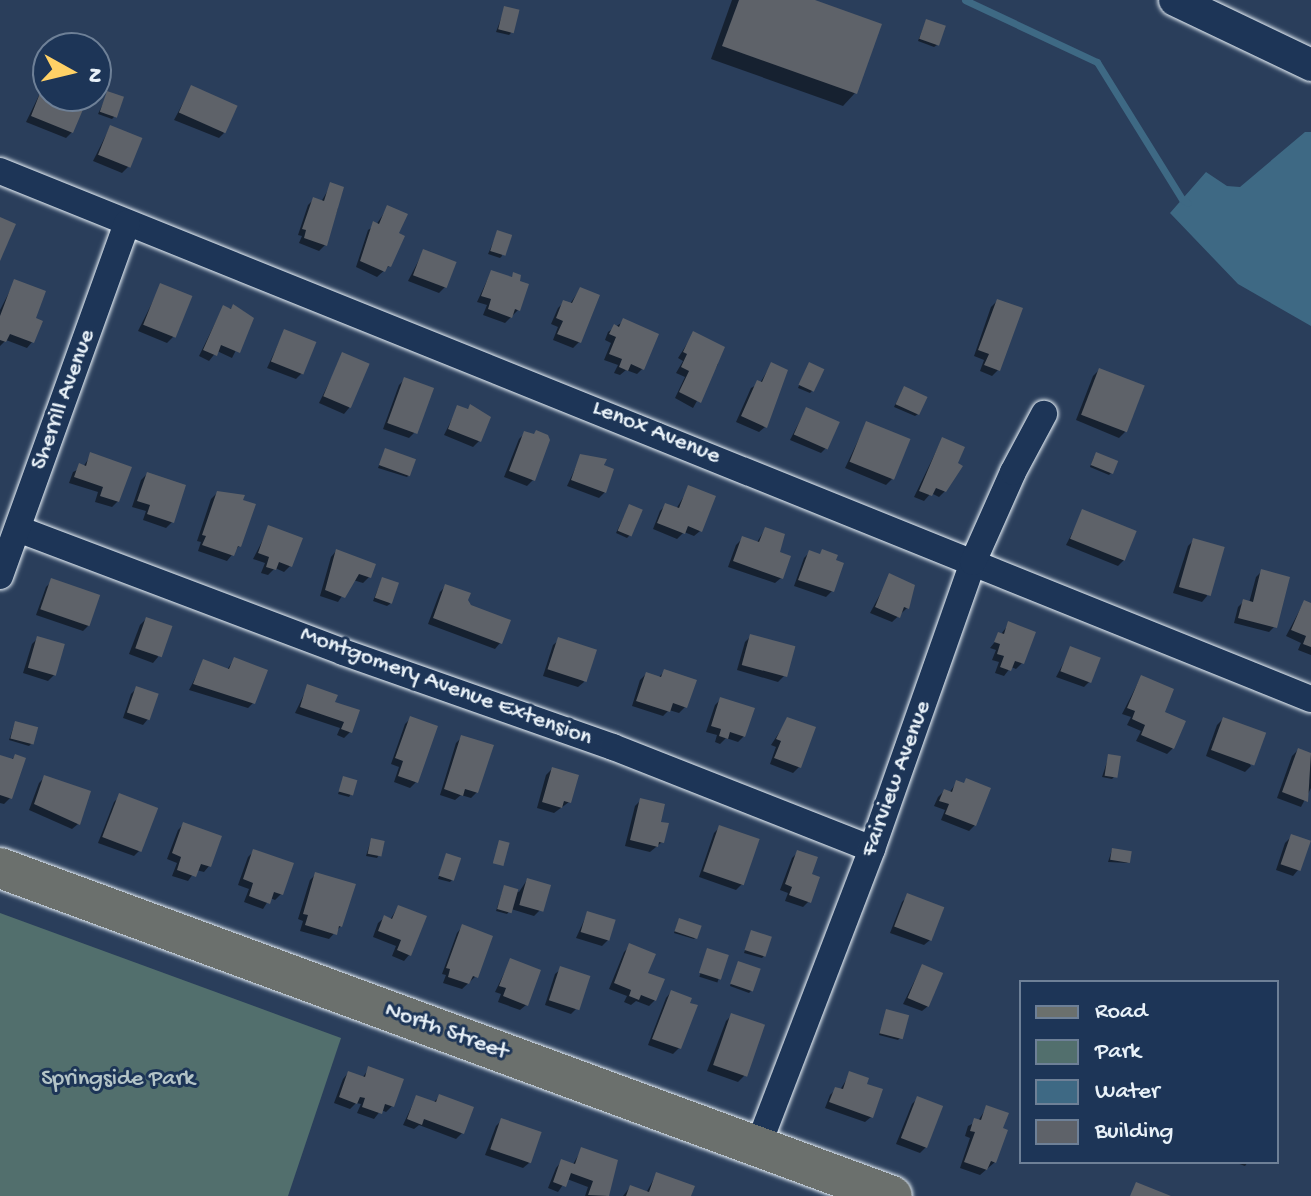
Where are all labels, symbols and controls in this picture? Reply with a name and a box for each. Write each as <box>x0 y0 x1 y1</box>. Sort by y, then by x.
north arrow <box>32 32 112 112</box>
text: N <box>80 66 108 84</box>
street label: Sherrill Avenue <box>25 326 103 474</box>
street label: Lenox Avenue <box>588 394 724 472</box>
street label: Montgomery Avenue Extension <box>296 621 596 753</box>
street label: Fairview Avenue <box>855 697 939 861</box>
legend <box>1019 980 1279 1164</box>
street label: North Street <box>380 996 512 1068</box>
text: Road <box>1095 998 1147 1027</box>
text: Park <box>1095 1038 1141 1067</box>
park label: Springside Park <box>41 1066 195 1094</box>
text: Water <box>1095 1078 1159 1107</box>
text: Building <box>1095 1118 1173 1147</box>

